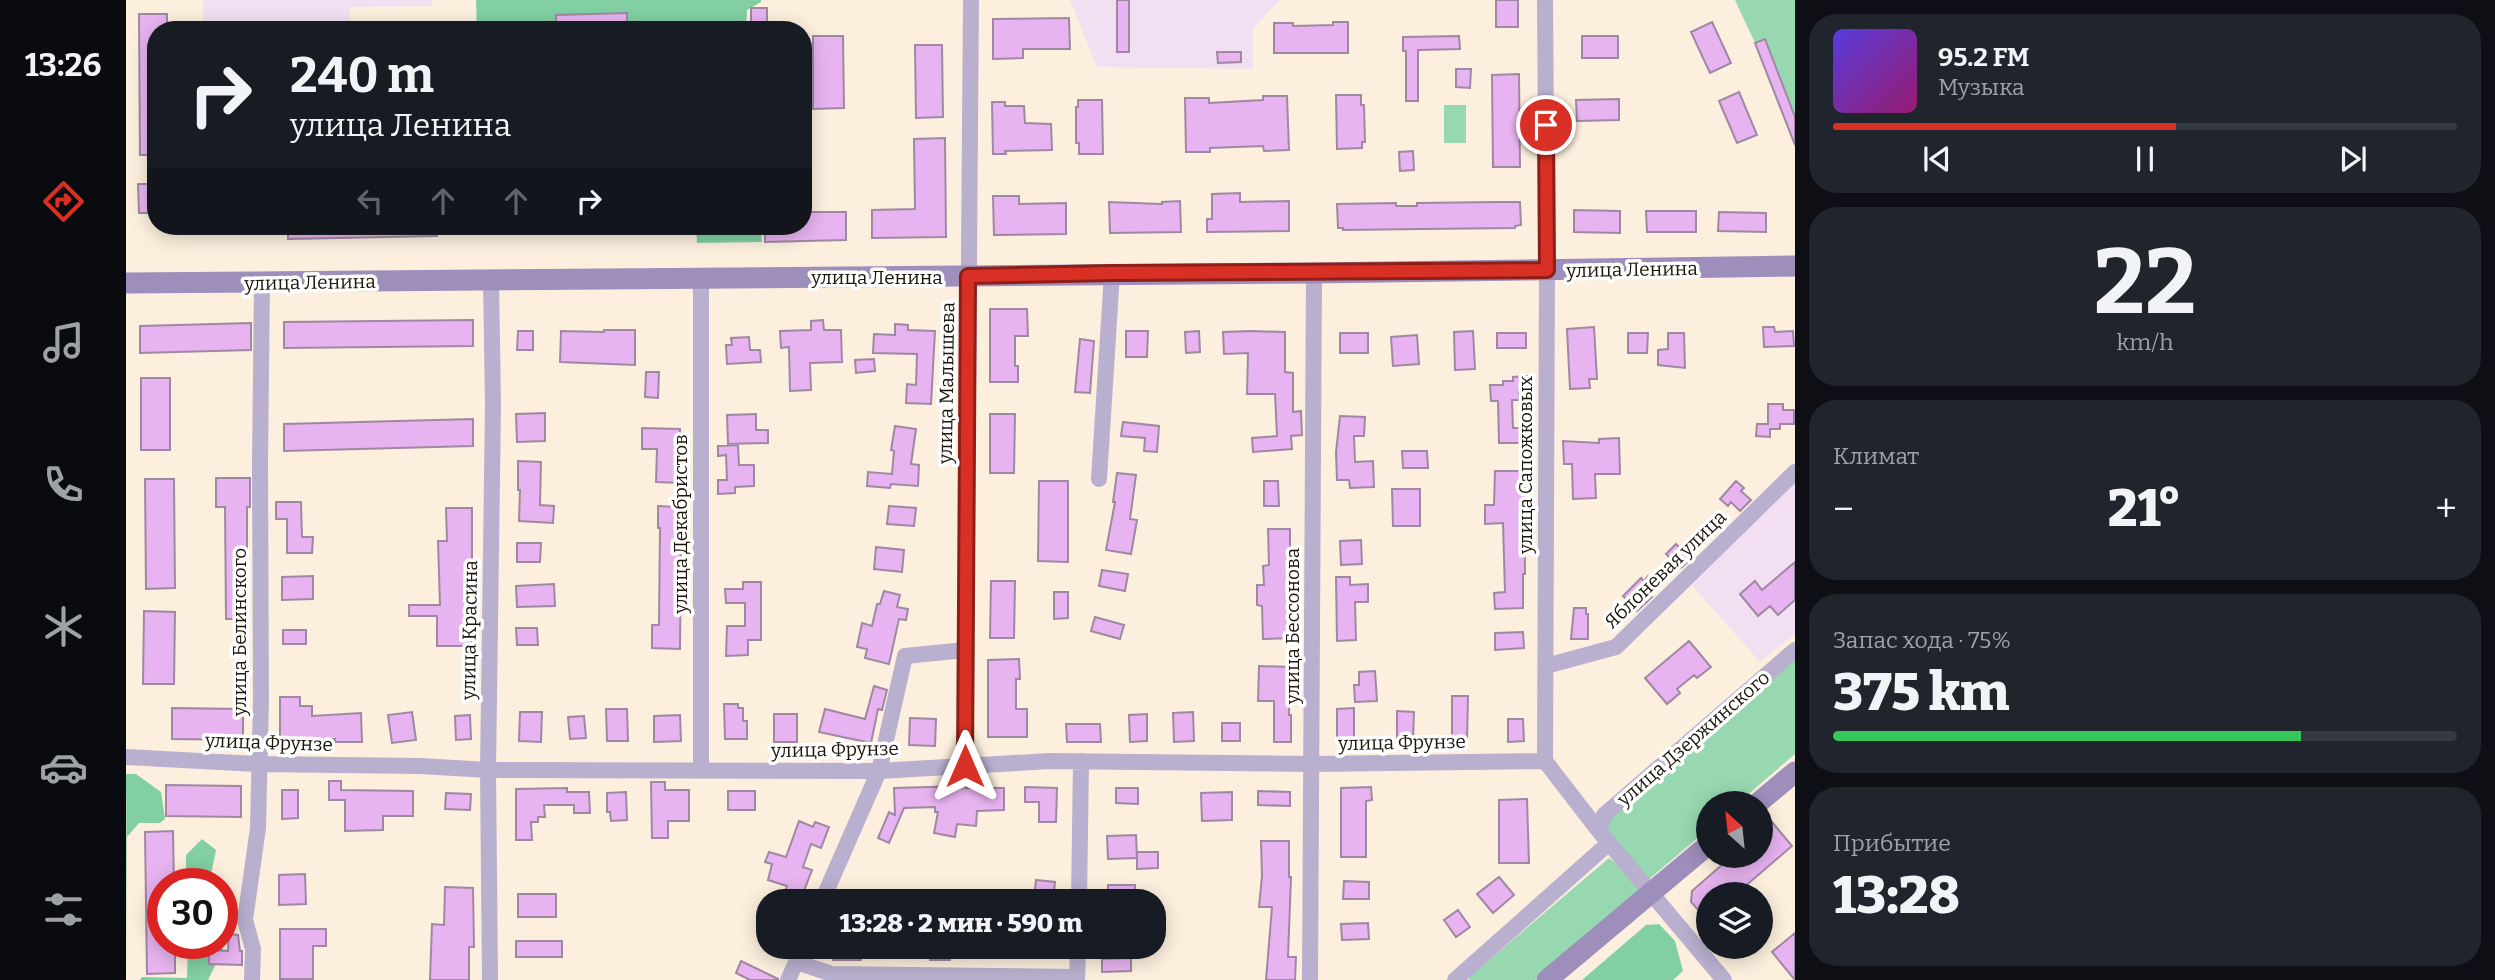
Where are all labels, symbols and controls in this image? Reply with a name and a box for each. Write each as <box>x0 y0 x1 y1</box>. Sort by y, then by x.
text: 95.2 FM <box>1938 42 2029 73</box>
text: 13:26 <box>25 46 101 84</box>
text: 240 m <box>290 46 434 105</box>
icon: right <box>175 49 266 140</box>
text: Музыка <box>1938 73 2025 101</box>
pin <box>1516 95 1576 155</box>
text: улица Ленина <box>290 106 511 144</box>
icon: arrive <box>1527 106 1565 144</box>
icon: previous <box>1918 140 1956 178</box>
icon: pause <box>2126 140 2164 178</box>
icon: next <box>2334 140 2372 178</box>
icon: directions <box>39 177 88 226</box>
icon: left <box>351 182 389 220</box>
icon: ahead <box>424 182 462 220</box>
icon: ahead <box>497 182 535 220</box>
icon: right <box>570 182 608 220</box>
text: 22 <box>2094 228 2196 337</box>
street label: улица Ленина <box>1565 257 1698 282</box>
street label: улица Ленина <box>810 266 943 289</box>
street label: улица Ленина <box>243 270 376 295</box>
street label: улица Малышева <box>934 301 959 465</box>
icon: music <box>39 318 88 367</box>
text: km/h <box>2117 328 2173 356</box>
street label: улица Сапожковых <box>1514 375 1537 555</box>
street label: улица Декабристов <box>669 434 692 615</box>
text: Климат <box>1833 442 1919 470</box>
icon: phone <box>39 460 88 509</box>
text: 21° <box>2108 477 2181 540</box>
text: − <box>1833 486 1854 532</box>
text: + <box>2435 486 2457 532</box>
street label: Яблоневая улица <box>1600 505 1731 633</box>
street label: улица Бессонова <box>1281 547 1304 705</box>
street label: улица Белинского <box>228 548 251 717</box>
street label: улица Красина <box>457 559 482 701</box>
icon: climate <box>39 602 88 651</box>
text: Запас хода · 75% <box>1833 626 2011 654</box>
text: 375 km <box>1833 661 2010 724</box>
street label: улица Дзержинского <box>1612 666 1774 811</box>
street label: улица Фрунзе <box>204 729 333 756</box>
position arrow <box>928 729 1002 803</box>
street label: улица Фрунзе <box>1337 730 1466 755</box>
street label: улица Фрунзе <box>770 737 899 762</box>
icon: car <box>39 743 88 792</box>
north arrow <box>1696 791 1773 868</box>
map controls <box>1696 791 1773 959</box>
text: Прибытие <box>1833 829 1951 857</box>
text: 13:28 <box>1833 864 1960 927</box>
speed limit sign: 30 <box>147 868 238 959</box>
button: layers <box>1696 882 1773 959</box>
icon: filters <box>39 885 88 934</box>
text: 13:28 · 2 мин · 590 m <box>840 908 1082 939</box>

